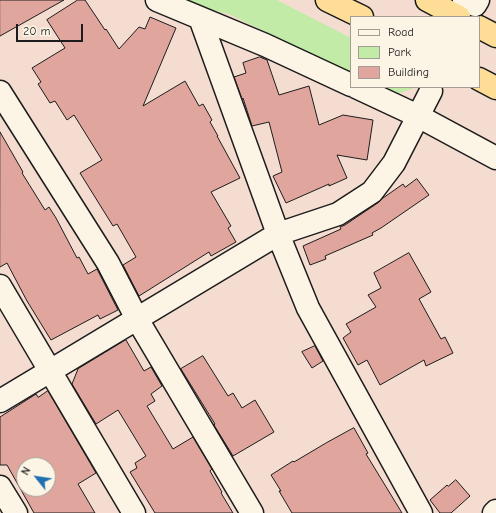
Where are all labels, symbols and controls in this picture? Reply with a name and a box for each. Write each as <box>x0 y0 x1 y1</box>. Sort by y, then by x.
scale bar <box>18 16 85 42</box>
legend <box>350 16 480 88</box>
text: 20 m <box>23 24 51 38</box>
text: Road <box>388 25 414 39</box>
text: Park <box>388 45 411 59</box>
text: Building <box>388 65 429 79</box>
north arrow <box>16 457 56 497</box>
text: N <box>19 465 33 478</box>

